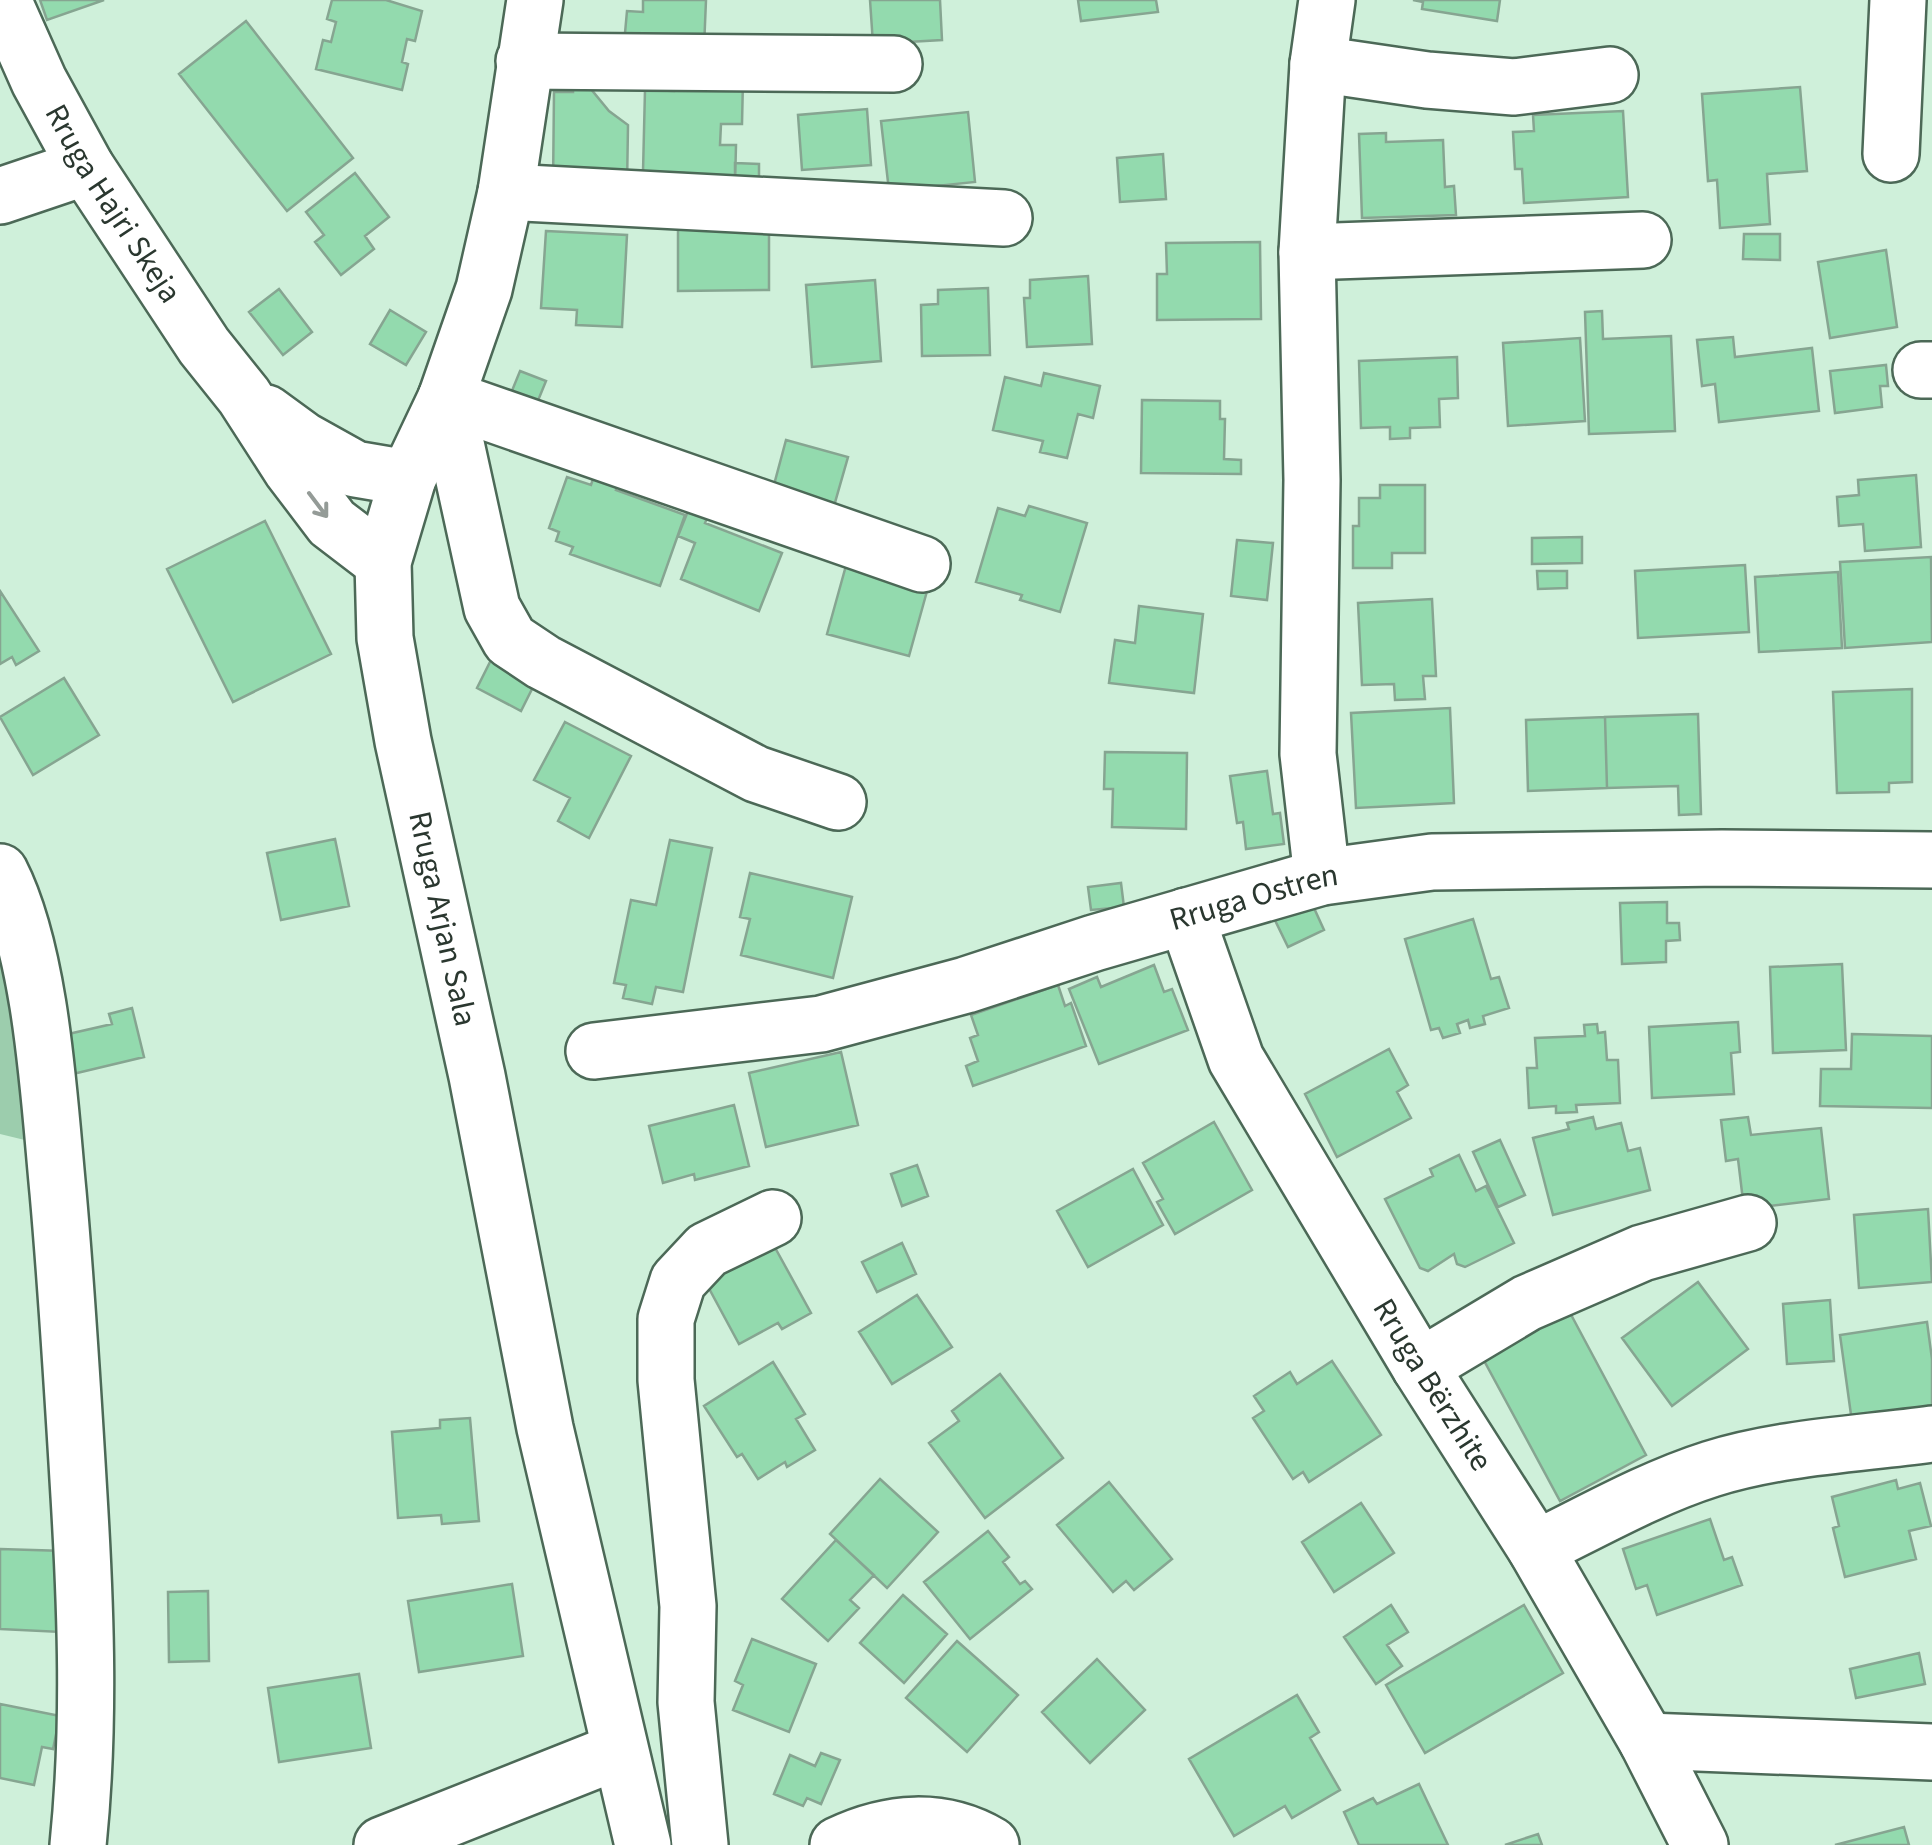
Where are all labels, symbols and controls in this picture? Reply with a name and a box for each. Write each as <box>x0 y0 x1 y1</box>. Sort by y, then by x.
street label: Rruga Hajri Skeja <box>33 96 193 313</box>
one-way arrow <box>308 491 329 518</box>
street label: Rruga Arjan Sala <box>396 807 488 1031</box>
street label: Rruga Ostren <box>1164 852 1341 943</box>
street label: Rruga Bërzhite <box>1361 1290 1504 1480</box>

